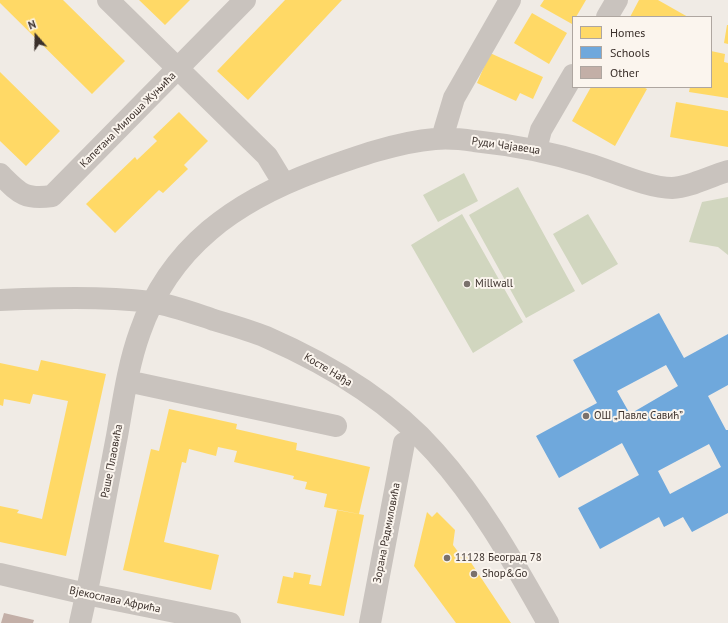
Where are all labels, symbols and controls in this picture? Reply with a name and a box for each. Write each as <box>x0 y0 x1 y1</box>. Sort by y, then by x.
north arrow <box>16 16 56 56</box>
legend <box>572 16 712 88</box>
text: N <box>26 17 38 33</box>
text: Homes <box>610 25 645 40</box>
text: Schools <box>610 45 650 60</box>
text: Other <box>610 65 639 80</box>
street label: Капетана Милоша Жуњића <box>77 69 179 171</box>
street label: Руди Чајавеца <box>471 135 541 157</box>
place label: Millwall <box>475 277 513 291</box>
marker: Millwall <box>462 279 472 289</box>
street label: Косте Нађа <box>302 351 354 389</box>
place label: ОШ „Павле Савић” <box>594 409 683 423</box>
marker: ОШ „Павле Савић” <box>581 411 591 421</box>
street label: Раше Плаовића <box>98 423 126 499</box>
street label: Зорана Радмиловића <box>371 482 403 584</box>
place label: 11128 Београд 78 <box>455 551 542 565</box>
marker: 11128 Београд 78 <box>442 553 452 563</box>
place label: Shop&Go <box>482 567 527 581</box>
marker: Shop&Go <box>469 569 479 579</box>
street label: Вјекослава Афрића <box>68 584 162 616</box>

